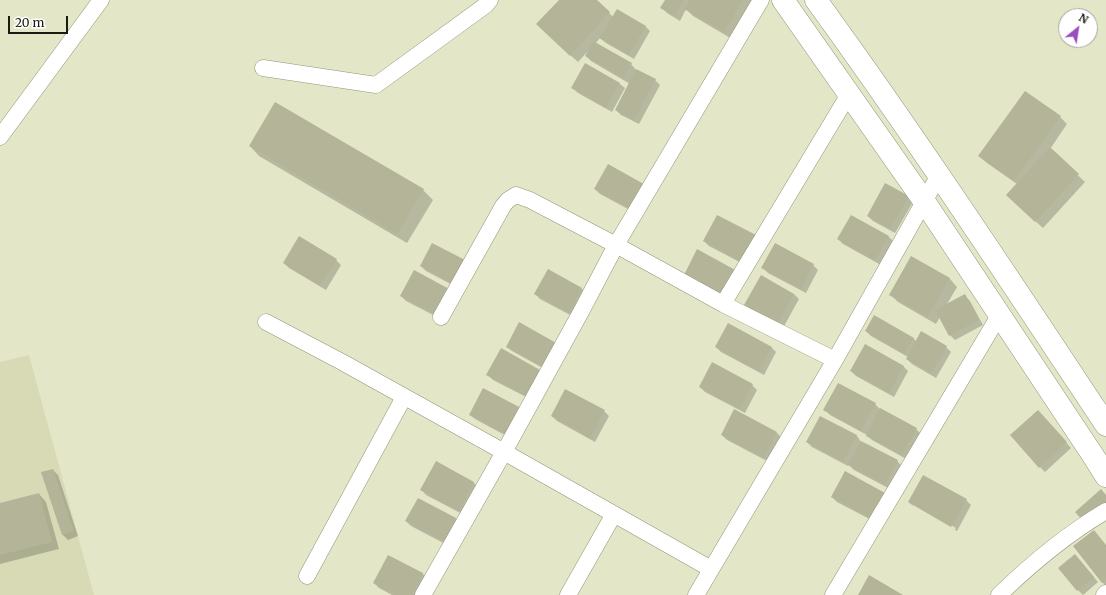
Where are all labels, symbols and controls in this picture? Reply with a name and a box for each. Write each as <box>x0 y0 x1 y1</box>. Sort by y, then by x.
scale bar <box>10 8 70 34</box>
north arrow <box>1058 8 1098 48</box>
text: N <box>1076 10 1091 27</box>
text: 20 m <box>15 15 44 30</box>

